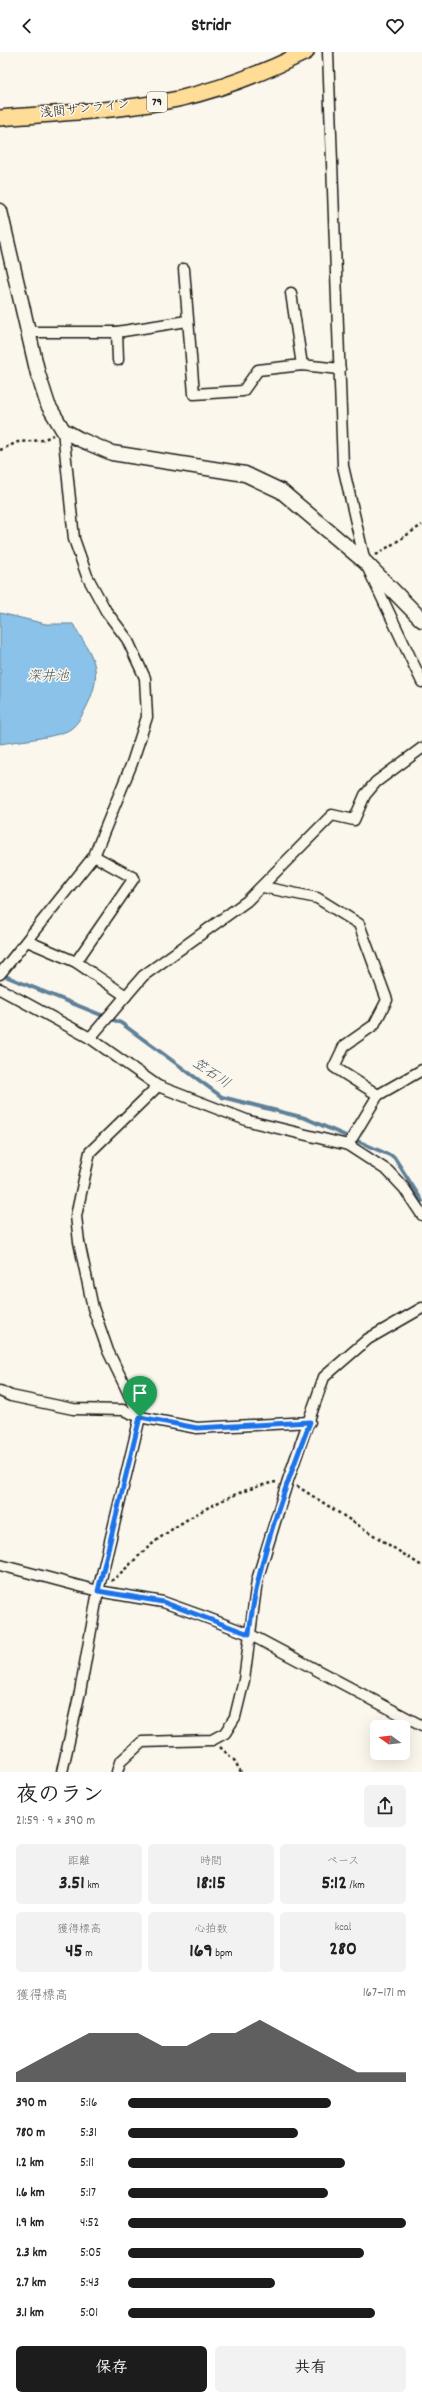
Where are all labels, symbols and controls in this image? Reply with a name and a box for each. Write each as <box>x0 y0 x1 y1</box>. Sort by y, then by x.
text: Stridr <box>191 14 231 39</box>
icon: back <box>16 15 38 37</box>
icon: heart <box>384 15 406 37</box>
road number: 79 <box>147 92 167 112</box>
street label: 浅間サンライン <box>39 96 131 124</box>
water label: 深井池 <box>27 667 70 687</box>
water label: 笠石川 <box>188 1054 234 1094</box>
pin <box>123 1376 157 1417</box>
icon: arrive <box>129 1382 151 1404</box>
north arrow <box>370 1720 410 1760</box>
map controls <box>370 1720 410 1760</box>
text: 夜のラン <box>16 1781 104 1812</box>
button: share <box>364 1785 406 1827</box>
text: 21:59 · 9 × 390 m <box>16 1812 95 1831</box>
text: 距離 <box>68 1854 90 1870</box>
text: 時間 <box>200 1854 222 1870</box>
text: ペース <box>327 1854 359 1870</box>
text: 3.51 <box>59 1870 85 1898</box>
text: 18:15 <box>196 1870 226 1898</box>
text: 5:12 <box>321 1870 347 1898</box>
text: km <box>85 1878 99 1894</box>
text: /km <box>347 1878 365 1894</box>
text: kcal <box>335 1920 351 1936</box>
text: 獲得標高 <box>57 1922 101 1938</box>
text: 心拍数 <box>195 1922 228 1938</box>
text: 280 <box>329 1936 357 1964</box>
text: 45 <box>65 1938 83 1966</box>
text: 169 <box>189 1938 213 1966</box>
text: m <box>83 1946 93 1962</box>
text: bpm <box>213 1946 233 1962</box>
text: 167–171 m <box>363 1984 406 2003</box>
text: 獲得標高 <box>16 1987 68 2006</box>
text: 390 m <box>16 2094 47 2113</box>
text: 5:16 <box>80 2094 97 2113</box>
text: 780 m <box>16 2124 45 2143</box>
text: 5:31 <box>80 2124 97 2143</box>
text: 1.2 km <box>16 2154 44 2173</box>
text: 5:11 <box>80 2154 94 2173</box>
text: 1.6 km <box>16 2184 45 2203</box>
text: 5:17 <box>80 2184 96 2203</box>
text: 1.9 km <box>16 2214 44 2233</box>
text: 4:52 <box>80 2214 99 2233</box>
text: 2.3 km <box>16 2244 47 2263</box>
text: 5:05 <box>80 2244 101 2263</box>
text: 2.7 km <box>16 2274 46 2293</box>
text: 5:43 <box>80 2274 99 2293</box>
text: 3.1 km <box>16 2304 44 2323</box>
text: 5:01 <box>80 2304 98 2323</box>
button: 保存 <box>16 2346 207 2392</box>
button: 共有 <box>215 2346 406 2392</box>

